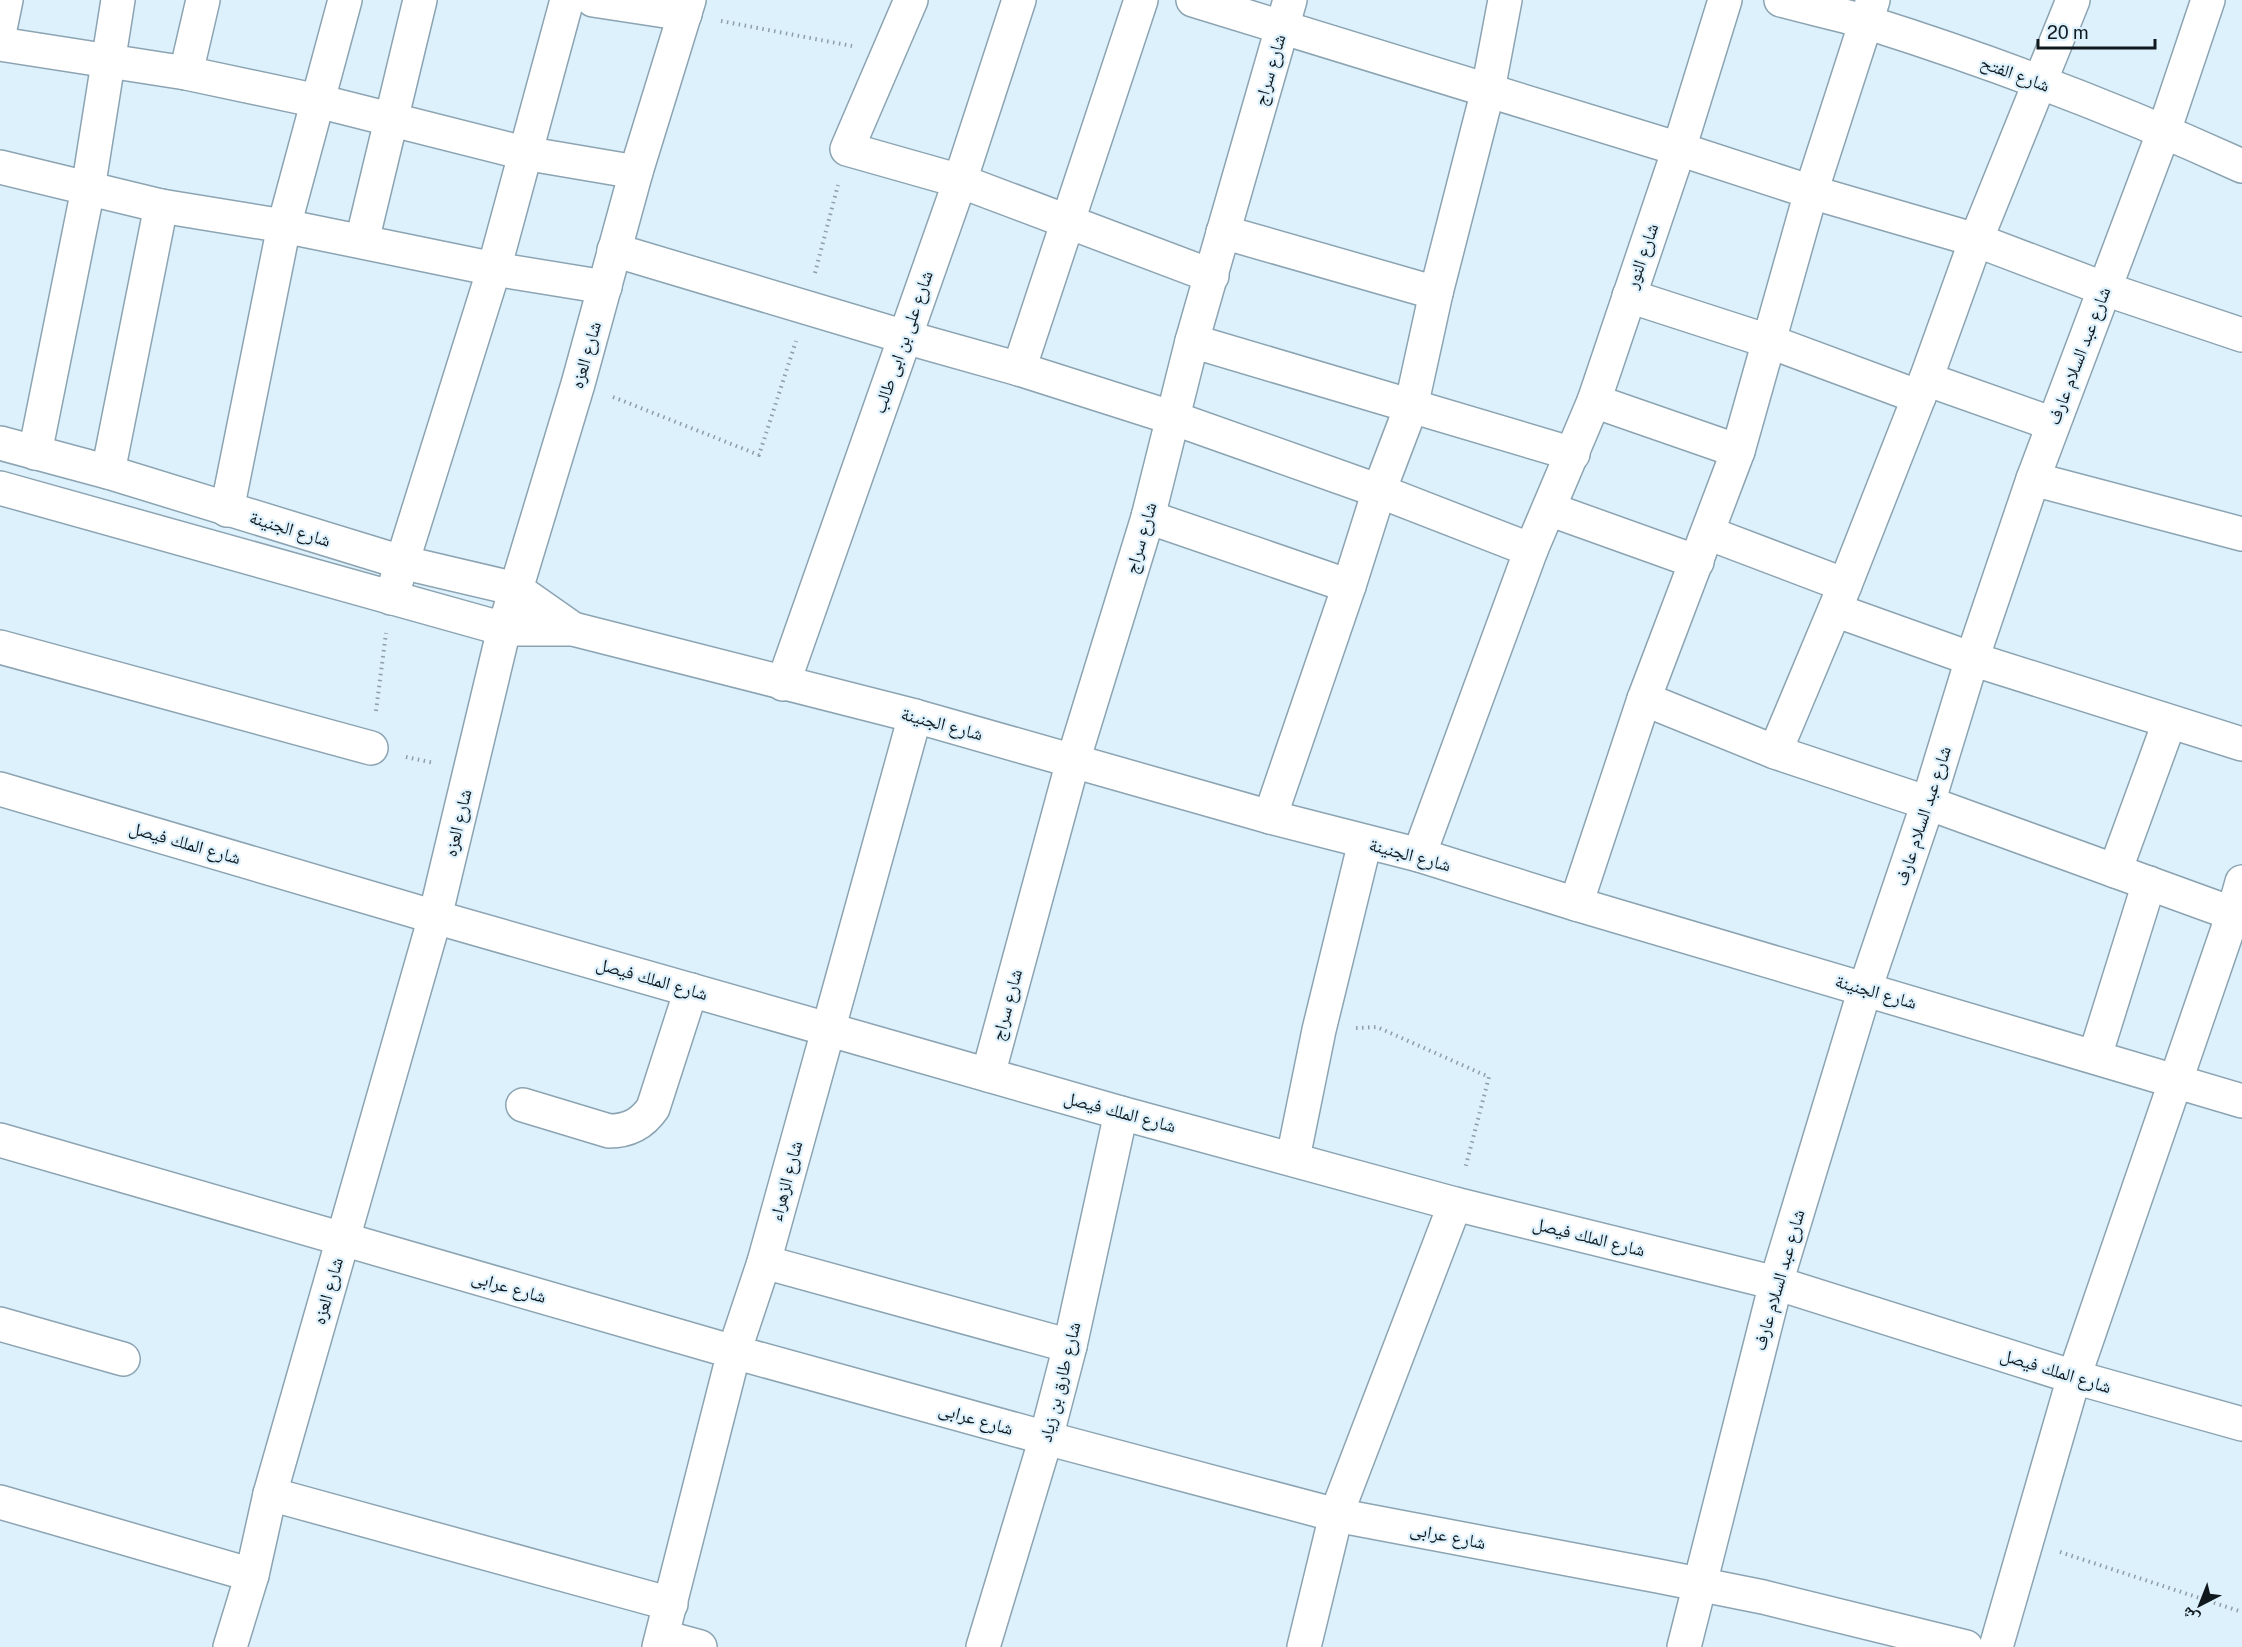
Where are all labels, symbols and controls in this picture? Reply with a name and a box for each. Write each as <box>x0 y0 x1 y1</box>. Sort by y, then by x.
scale bar <box>2038 12 2155 50</box>
text: 20 m <box>2047 22 2089 43</box>
street label: شارع سراج <box>1249 32 1292 109</box>
street label: شارع الفتح <box>1977 51 2053 98</box>
street label: شارع النور <box>1620 221 1663 292</box>
street label: شارع على بن ابى طالب <box>868 268 938 416</box>
street label: شارع عبد السلام عارف <box>2043 284 2116 428</box>
street label: شارع العزه <box>566 319 606 391</box>
street label: شارع سراج <box>1120 500 1163 577</box>
street label: شارع الجنينة <box>247 506 333 552</box>
street label: شارع الجنينة <box>899 703 985 745</box>
street label: شارع عبد السلام عارف <box>1890 743 1957 889</box>
street label: شارع العزه <box>440 787 476 859</box>
street label: شارع الملك فيصل <box>127 817 243 869</box>
street label: شارع الجنينة <box>1367 834 1453 876</box>
street label: شارع الملك فيصل <box>594 953 710 1005</box>
street label: شارع سراج <box>987 967 1028 1044</box>
street label: شارع الجنينة <box>1833 970 1919 1014</box>
street label: شارع الملك فيصل <box>1062 1087 1178 1137</box>
street label: شارع الزهراء <box>765 1138 807 1224</box>
street label: شارع عبد السلام عارف <box>1748 1207 1811 1353</box>
street label: شارع الملك فيصل <box>1531 1212 1647 1262</box>
street label: شارع العزه <box>308 1255 348 1327</box>
street label: شارع عرابى <box>469 1266 549 1308</box>
street label: شارع طارق بن زياد <box>1034 1320 1086 1444</box>
street label: شارع الملك فيصل <box>1998 1344 2114 1398</box>
street label: شارع عرابى <box>936 1398 1016 1440</box>
street label: شارع عرابى <box>1408 1518 1488 1554</box>
north arrow <box>2170 1575 2230 1635</box>
text: ش <box>2178 1603 2203 1629</box>

